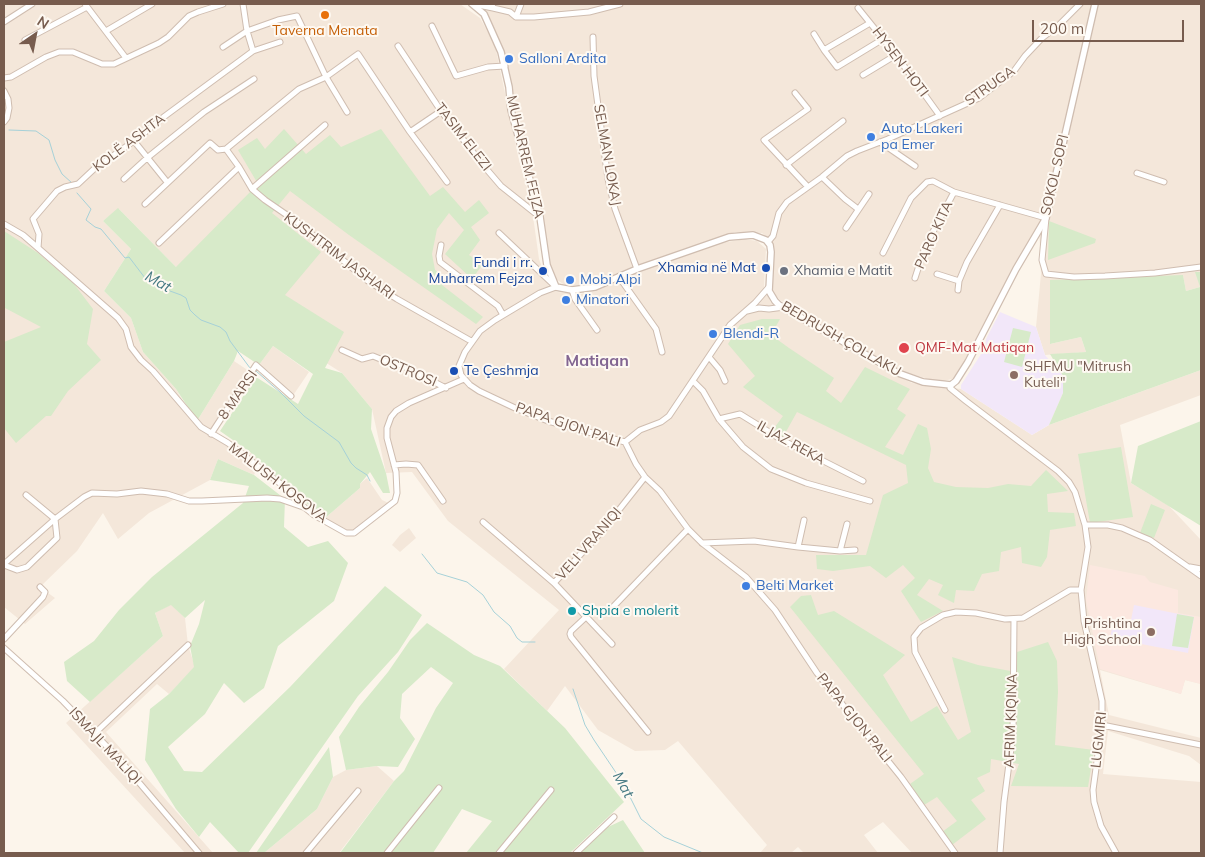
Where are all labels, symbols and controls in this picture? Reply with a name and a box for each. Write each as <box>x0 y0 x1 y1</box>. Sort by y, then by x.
marker: Taverna Menata <box>319 9 331 21</box>
north arrow <box>10 10 60 60</box>
scale bar <box>1035 10 1188 42</box>
text: N <box>34 12 53 33</box>
text: 200 m <box>1040 19 1084 38</box>
place label: Taverna Menata <box>272 23 378 39</box>
street label: HYSEN HOTI <box>868 24 932 100</box>
place label: Salloni Ardita <box>519 51 606 67</box>
marker: Salloni Ardita <box>503 53 515 65</box>
street label: STRUGA <box>962 63 1018 109</box>
street label: MUHARREM FEJZA <box>503 94 547 220</box>
street label: TASIM ELEZI <box>431 100 495 174</box>
street label: SELMAN LOKAJ <box>590 103 624 207</box>
street label: KOLË ASHTA <box>90 110 168 176</box>
place label: Auto LLakeri pa Emer <box>881 121 963 154</box>
marker: Auto LLakeri pa Emer <box>865 131 877 143</box>
street label: SOKOL SOPI <box>1038 133 1072 217</box>
street label: PARO KITA <box>912 198 956 272</box>
street label: KUSHTRIM JASHARI <box>281 209 397 303</box>
place label: Fundi i rr. Muharrem Fejza <box>429 255 533 288</box>
place label: Xhamia në Mat <box>658 260 756 276</box>
marker: Xhamia në Mat <box>760 262 772 274</box>
place label: Xhamia e Matit <box>794 263 892 279</box>
marker: Fundi i rr. Muharrem Fejza <box>537 265 549 277</box>
marker: Xhamia e Matit <box>778 265 790 277</box>
water label: Mat <box>142 267 174 297</box>
place label: Mobi Alpi <box>580 272 641 288</box>
marker: Mobi Alpi <box>564 274 576 286</box>
place label: Minatori <box>576 292 629 308</box>
marker: Minatori <box>560 294 572 306</box>
street label: BEDRUSH ÇOLLAKU <box>778 298 904 380</box>
place label: Blendi-R <box>723 326 779 342</box>
marker: Blendi-R <box>707 328 719 340</box>
place label: QMF-Mat Matiqan <box>915 340 1034 356</box>
marker: QMF-Mat Matiqan <box>897 341 911 355</box>
street label: OSTROSI <box>377 351 439 391</box>
district label: Matiqan <box>565 351 629 371</box>
place label: SHFMU "Mitrush Kuteli" <box>1024 359 1131 392</box>
place label: Te Çeshmja <box>464 363 539 379</box>
marker: Te Çeshmja <box>448 365 460 377</box>
street label: 8 MARSI <box>215 367 261 423</box>
marker: SHFMU "Mitrush Kuteli" <box>1008 369 1020 381</box>
street label: PAPA GJON PALI <box>513 399 623 451</box>
street label: ILJAZ REKA <box>754 417 828 469</box>
street label: MALUSH KOSOVA <box>225 439 331 527</box>
street label: VELI VRANIQI <box>553 504 625 584</box>
place label: Belti Market <box>756 578 833 594</box>
marker: Belti Market <box>740 580 752 592</box>
place label: Shpia e molerit <box>582 603 679 619</box>
marker: Shpia e molerit <box>566 605 578 617</box>
place label: Prishtina High School <box>1063 616 1141 648</box>
marker: Prishtina High School <box>1145 626 1157 638</box>
street label: PAPA GJON PALI <box>813 670 895 766</box>
street label: AFRIM KIQINA <box>1001 673 1021 769</box>
street label: ISMAJL MALIQI <box>65 704 145 788</box>
street label: LUGMIRI <box>1088 711 1110 769</box>
water label: Mat <box>609 769 637 801</box>

